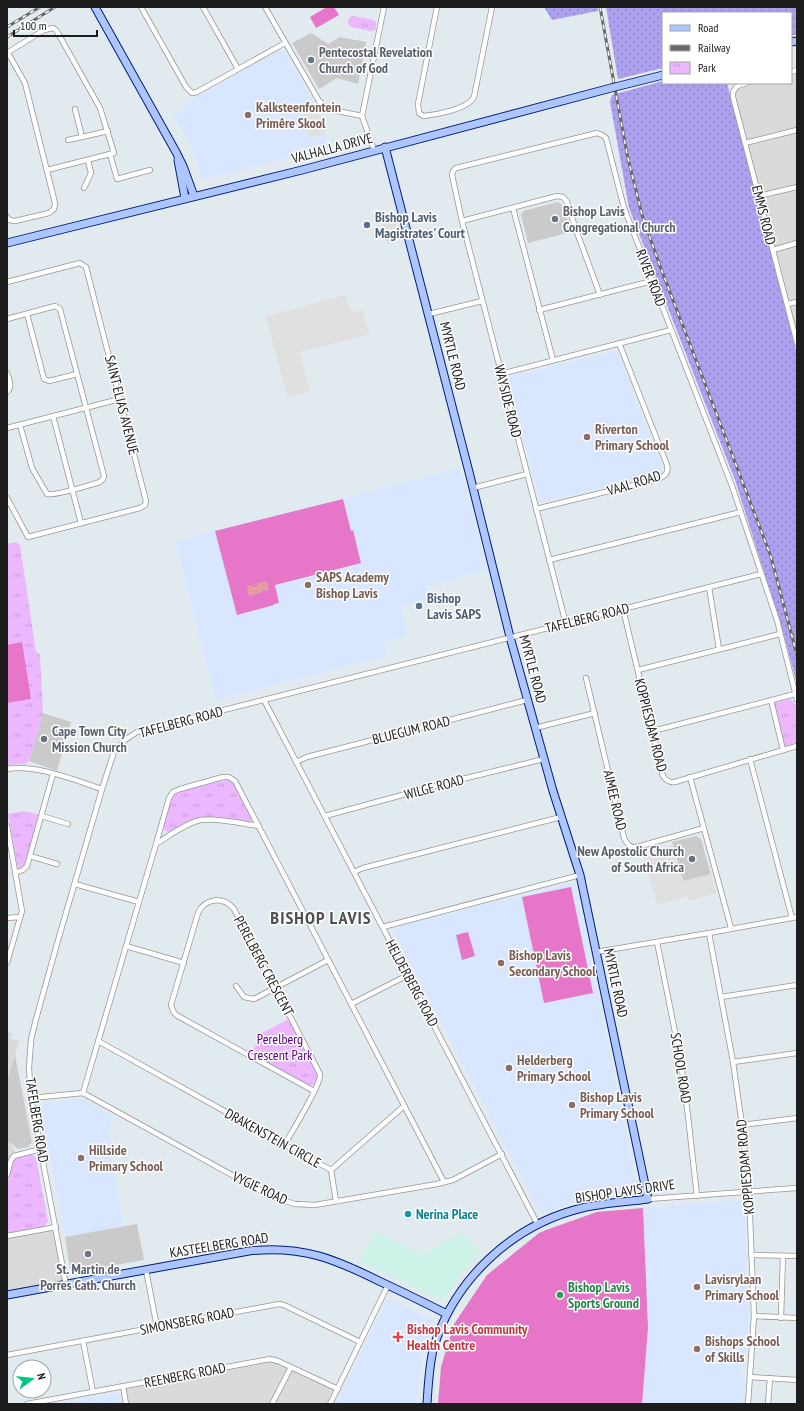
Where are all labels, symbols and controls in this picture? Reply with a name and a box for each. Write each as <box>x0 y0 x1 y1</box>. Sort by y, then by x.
scale bar <box>14 12 97 38</box>
legend <box>662 12 792 84</box>
text: 100 m <box>20 18 47 33</box>
text: Road <box>698 20 718 35</box>
text: Railway <box>698 40 731 55</box>
place label: Pentecostal Revelation Church of God <box>319 43 432 77</box>
marker: Pentecostal Revelation Church of God <box>306 55 316 65</box>
text: Park <box>698 60 716 75</box>
place label: Kalksteenfontein Primêre Skool <box>256 98 341 132</box>
marker: Kalksteenfontein Primêre Skool <box>243 110 253 120</box>
street label: VALHALLA DRIVE <box>289 129 374 168</box>
street label: EMMS ROAD <box>748 183 780 247</box>
place label: Bishop Lavis Congregational Church <box>563 202 676 236</box>
place label: Bishop Lavis Magistrates' Court <box>375 208 465 242</box>
marker: Bishop Lavis Congregational Church <box>550 214 560 224</box>
marker: Bishop Lavis Magistrates' Court <box>362 220 372 230</box>
street label: RIVER ROAD <box>632 247 670 309</box>
street label: MYRTLE ROAD <box>436 320 470 392</box>
street label: SAINT ELIAS AVENUE <box>101 353 143 457</box>
street label: WAYSIDE ROAD <box>490 363 526 439</box>
place label: Riverton Primary School <box>595 420 670 454</box>
marker: Riverton Primary School <box>582 432 592 442</box>
street label: VAAL ROAD <box>604 466 663 500</box>
place label: SAPS Academy Bishop Lavis <box>316 568 389 602</box>
marker: SAPS Academy Bishop Lavis <box>303 580 313 590</box>
place label: Bishop Lavis SAPS <box>427 589 481 623</box>
street label: TAFELBERG ROAD <box>543 599 631 637</box>
marker: Bishop Lavis SAPS <box>414 601 424 611</box>
street label: MYRTLE ROAD <box>515 633 551 705</box>
street label: KOPPIESDAM ROAD <box>631 677 671 773</box>
street label: TAFELBERG ROAD <box>137 702 225 742</box>
street label: BLUEGUM ROAD <box>370 712 452 748</box>
place label: Cape Town City Mission Church <box>52 722 127 756</box>
marker: Cape Town City Mission Church <box>39 734 49 744</box>
street label: AIMEE ROAD <box>599 768 631 832</box>
street label: WILGE ROAD <box>402 770 466 804</box>
place label: New Apostolic Church of South Africa <box>577 842 684 876</box>
marker: New Apostolic Church of South Africa <box>687 854 697 864</box>
district label: BISHOP LAVIS <box>270 906 372 929</box>
street label: PERELBERG CRESCENT <box>230 913 298 1020</box>
street label: HELDERBERG ROAD <box>382 936 442 1030</box>
place label: Bishop Lavis Secondary School <box>509 946 596 980</box>
street label: MYRTLE ROAD <box>600 947 632 1019</box>
marker: Bishop Lavis Secondary School <box>496 958 506 968</box>
park label: Perelberg Crescent Park <box>248 1030 313 1064</box>
street label: SCHOOL ROAD <box>667 1031 695 1105</box>
place label: Helderberg Primary School <box>517 1051 592 1085</box>
marker: Helderberg Primary School <box>504 1063 514 1073</box>
street label: TAFELBERG ROAD <box>21 1076 53 1164</box>
place label: Bishop Lavis Primary School <box>580 1088 655 1122</box>
marker: Bishop Lavis Primary School <box>567 1100 577 1110</box>
street label: DRAKENSTEIN CIRCLE <box>222 1104 324 1172</box>
street label: KOPPIESDAM ROAD <box>732 1119 758 1215</box>
place label: Hillside Primary School <box>89 1141 164 1175</box>
marker: Hillside Primary School <box>76 1153 86 1163</box>
street label: VYGIE ROAD <box>229 1167 291 1209</box>
street label: BISHOP LAVIS DRIVE <box>574 1175 676 1207</box>
place label: Nerina Place <box>416 1205 478 1223</box>
marker: Nerina Place <box>403 1209 413 1219</box>
street label: KASTEELBERG ROAD <box>168 1228 270 1262</box>
marker: St. Martin de Porres Cath. Church <box>83 1249 93 1259</box>
place label: St. Martin de Porres Cath. Church <box>40 1260 136 1294</box>
place label: Lavisrylaan Primary School <box>705 1270 780 1304</box>
place label: Bishop Lavis Sports Ground <box>568 1278 639 1312</box>
marker: Lavisrylaan Primary School <box>692 1282 702 1292</box>
marker: Bishop Lavis Sports Ground <box>555 1290 565 1300</box>
street label: SIMONSBERG ROAD <box>138 1303 236 1339</box>
place label: Bishop Lavis Community Health Centre <box>407 1320 528 1354</box>
marker: Bishop Lavis Community Health Centre <box>392 1331 404 1343</box>
place label: Bishops School of Skills <box>705 1332 780 1366</box>
marker: Bishops School of Skills <box>692 1344 702 1354</box>
street label: REENBERG ROAD <box>143 1358 227 1392</box>
north arrow <box>12 1359 52 1399</box>
text: N <box>34 1372 49 1381</box>

